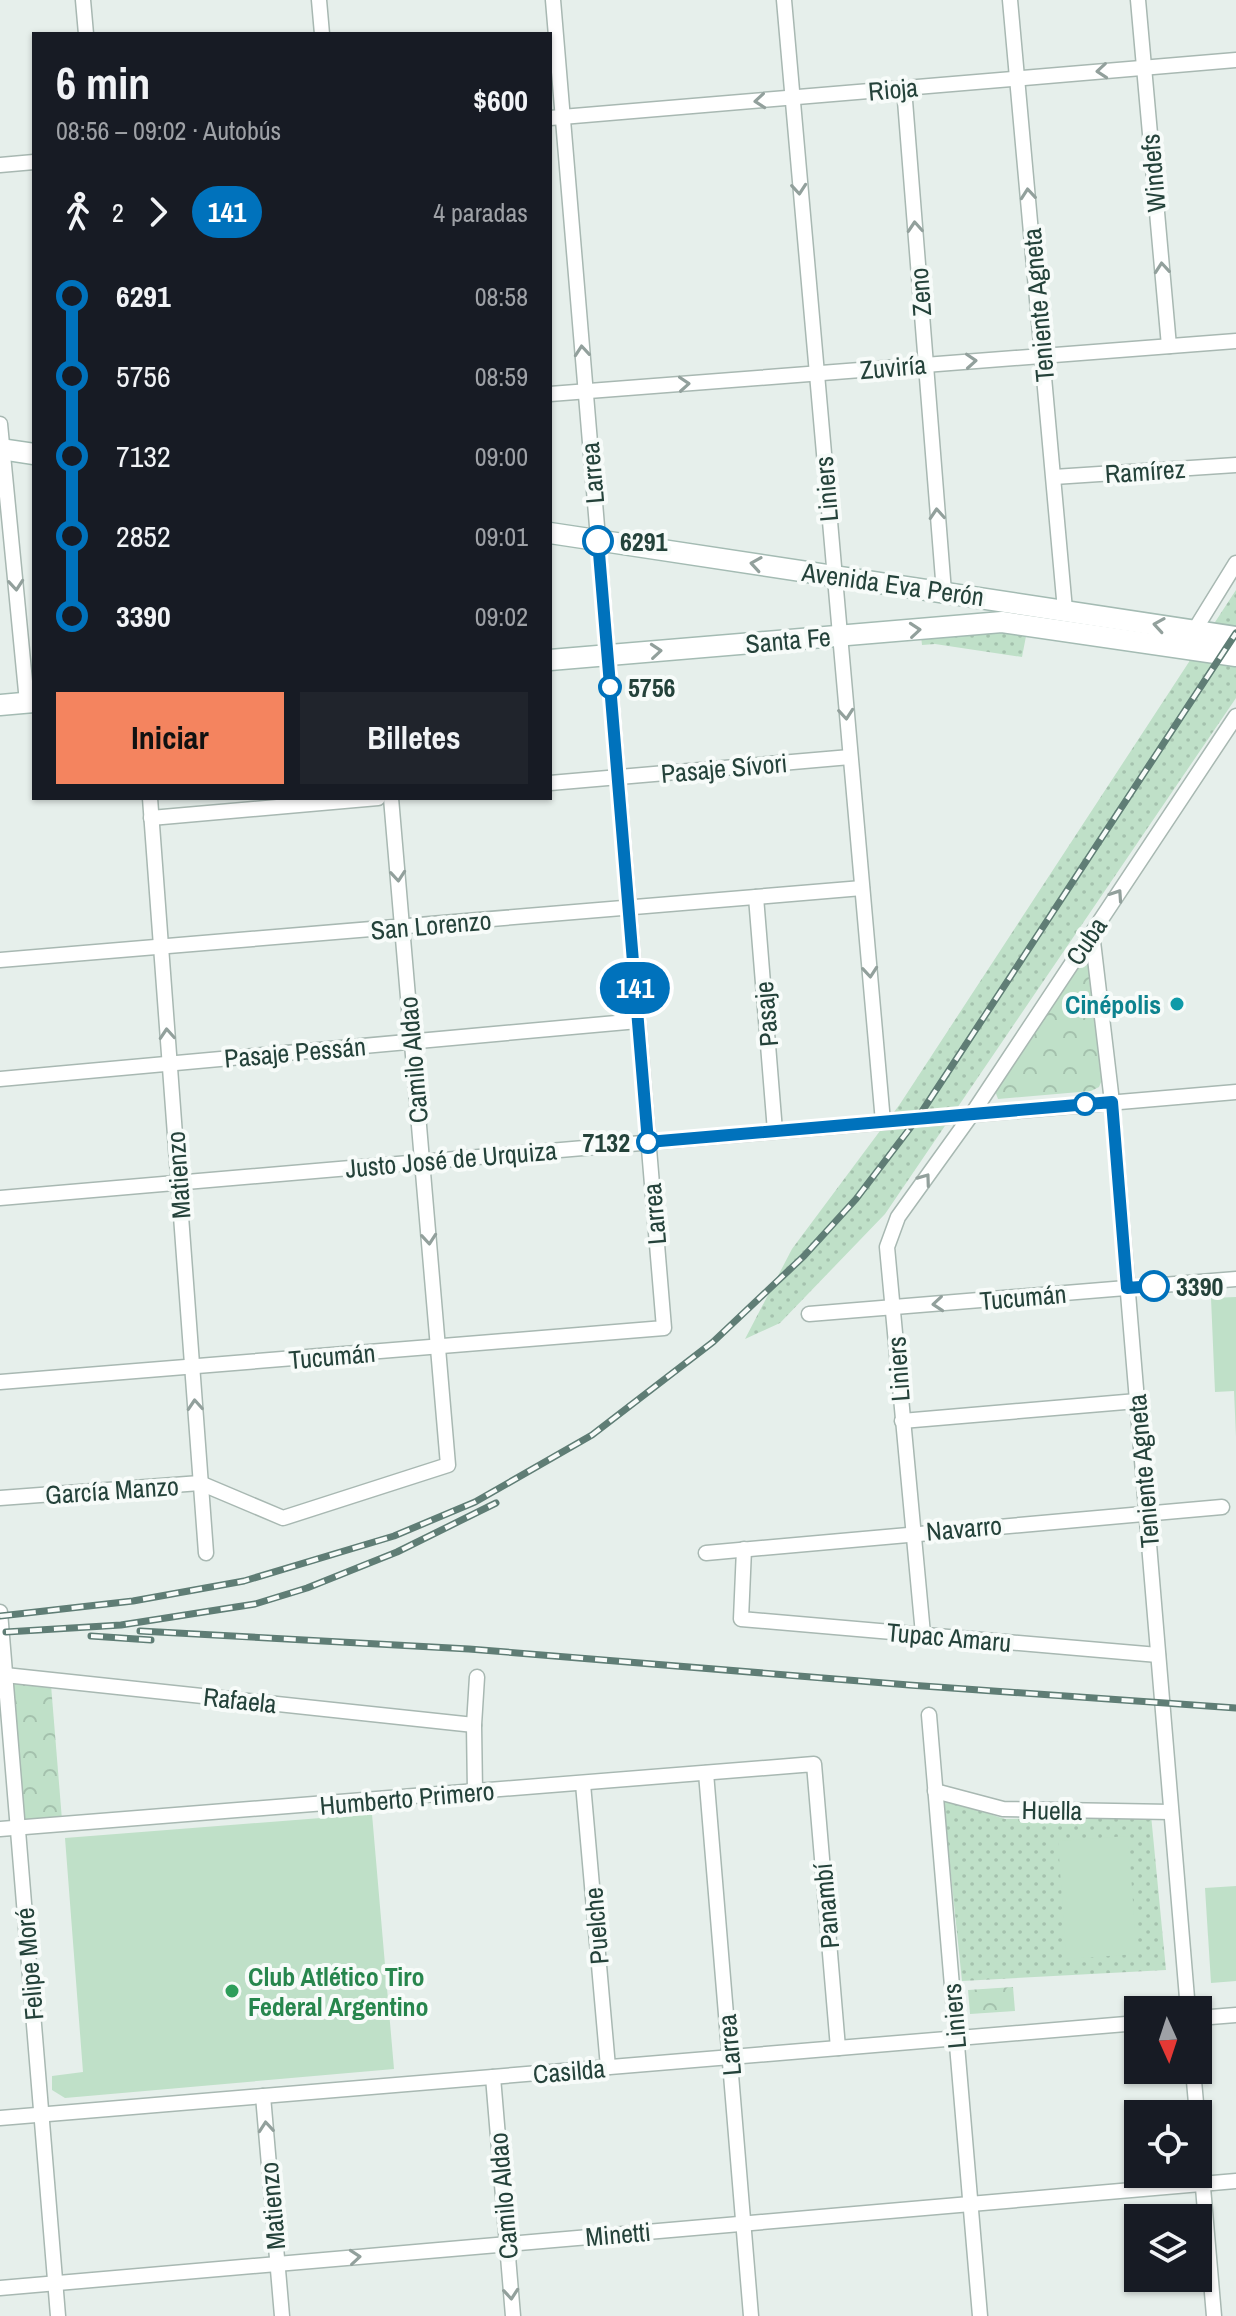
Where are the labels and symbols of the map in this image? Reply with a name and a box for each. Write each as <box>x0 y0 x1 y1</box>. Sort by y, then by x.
one-way arrow <box>1096 62 1109 79</box>
street label: Rioja <box>867 69 919 109</box>
one-way arrow <box>753 92 766 109</box>
street label: Windefs <box>1132 133 1174 213</box>
one-way arrow <box>790 183 807 196</box>
one-way arrow <box>1020 187 1037 200</box>
one-way arrow <box>907 220 924 233</box>
street label: Teniente Agneta <box>1014 227 1062 383</box>
one-way arrow <box>1154 261 1171 274</box>
street label: Zeno <box>901 267 939 317</box>
one-way arrow <box>574 344 591 357</box>
street label: Zuviría <box>858 347 928 387</box>
one-way arrow <box>965 353 978 370</box>
one-way arrow <box>678 376 691 393</box>
street label: Larrea <box>572 441 612 505</box>
street label: Ramírez <box>1104 451 1186 491</box>
street label: Liniers <box>806 455 846 523</box>
one-way arrow <box>929 507 946 520</box>
place label: 6291 <box>620 524 668 559</box>
marker: 6291 <box>583 526 613 556</box>
street label: Avenida Eva Perón <box>799 554 986 614</box>
one-way arrow <box>749 556 763 573</box>
one-way arrow <box>7 579 24 592</box>
one-way arrow <box>1152 617 1166 634</box>
street label: Santa Fe <box>744 619 832 661</box>
one-way arrow <box>909 621 922 638</box>
one-way arrow <box>650 643 663 660</box>
place label: 5756 <box>628 670 676 705</box>
marker: 5756 <box>599 676 621 698</box>
one-way arrow <box>838 707 855 720</box>
street label: Pasaje Sívori <box>659 745 789 791</box>
one-way arrow <box>389 870 406 883</box>
one-way arrow <box>1108 889 1123 903</box>
street label: San Lorenzo <box>369 902 493 948</box>
street label: Cuba <box>1057 910 1115 972</box>
line badge: 141 <box>589 962 681 1014</box>
one-way arrow <box>861 966 878 979</box>
street label: Pasaje <box>746 980 786 1048</box>
place label: Cinépolis <box>1065 987 1161 1022</box>
street label: Camilo Aldao <box>390 995 436 1125</box>
marker: Cinépolis <box>1168 995 1186 1013</box>
one-way arrow <box>159 1027 176 1040</box>
street label: Pasaje Pessán <box>223 1028 367 1076</box>
unlabelled marker <box>1074 1093 1096 1115</box>
place label: 7132 <box>583 1125 630 1160</box>
street label: Matienzo <box>157 1130 199 1220</box>
marker: 7132 <box>637 1131 659 1153</box>
street label: Justo José de Urquiza <box>344 1132 558 1186</box>
one-way arrow <box>915 1174 929 1188</box>
street label: Larrea <box>634 1182 674 1246</box>
one-way arrow <box>420 1233 437 1246</box>
place label: 3390 <box>1176 1269 1224 1304</box>
marker: 3390 <box>1139 1271 1169 1301</box>
street label: Tucumán <box>978 1276 1068 1318</box>
one-way arrow <box>931 1295 944 1312</box>
street label: Tucumán <box>287 1335 377 1377</box>
street label: Liniers <box>878 1335 918 1403</box>
street label: Teniente Agneta <box>1119 1393 1167 1549</box>
one-way arrow <box>187 1398 204 1411</box>
street label: García Manzo <box>44 1468 180 1512</box>
street label: Navarro <box>925 1507 1003 1549</box>
street label: Tupac Amaru <box>885 1614 1013 1660</box>
street label: Rafaela <box>202 1679 279 1721</box>
street label: Humberto Primero <box>318 1773 496 1823</box>
street label: Huella <box>1021 1792 1083 1828</box>
street label: Panambí <box>805 1861 847 1950</box>
street label: Puelche <box>575 1886 617 1966</box>
street label: Felipe Moré <box>7 1906 51 2022</box>
place label: Club Atlético Tiro Federal Argentino <box>248 1959 429 2024</box>
marker: Club Atlético Tiro Federal Argentino <box>223 1982 241 2000</box>
street label: Liniers <box>934 1982 974 2050</box>
north arrow <box>1124 1996 1212 2084</box>
street label: Larrea <box>709 2013 749 2077</box>
street label: Casilda <box>531 2050 607 2092</box>
one-way arrow <box>258 2120 275 2133</box>
street label: Camilo Aldao <box>480 2131 526 2261</box>
street label: Matienzo <box>251 2161 293 2251</box>
street label: Minetti <box>584 2214 652 2254</box>
one-way arrow <box>349 2249 362 2266</box>
one-way arrow <box>502 2288 519 2301</box>

